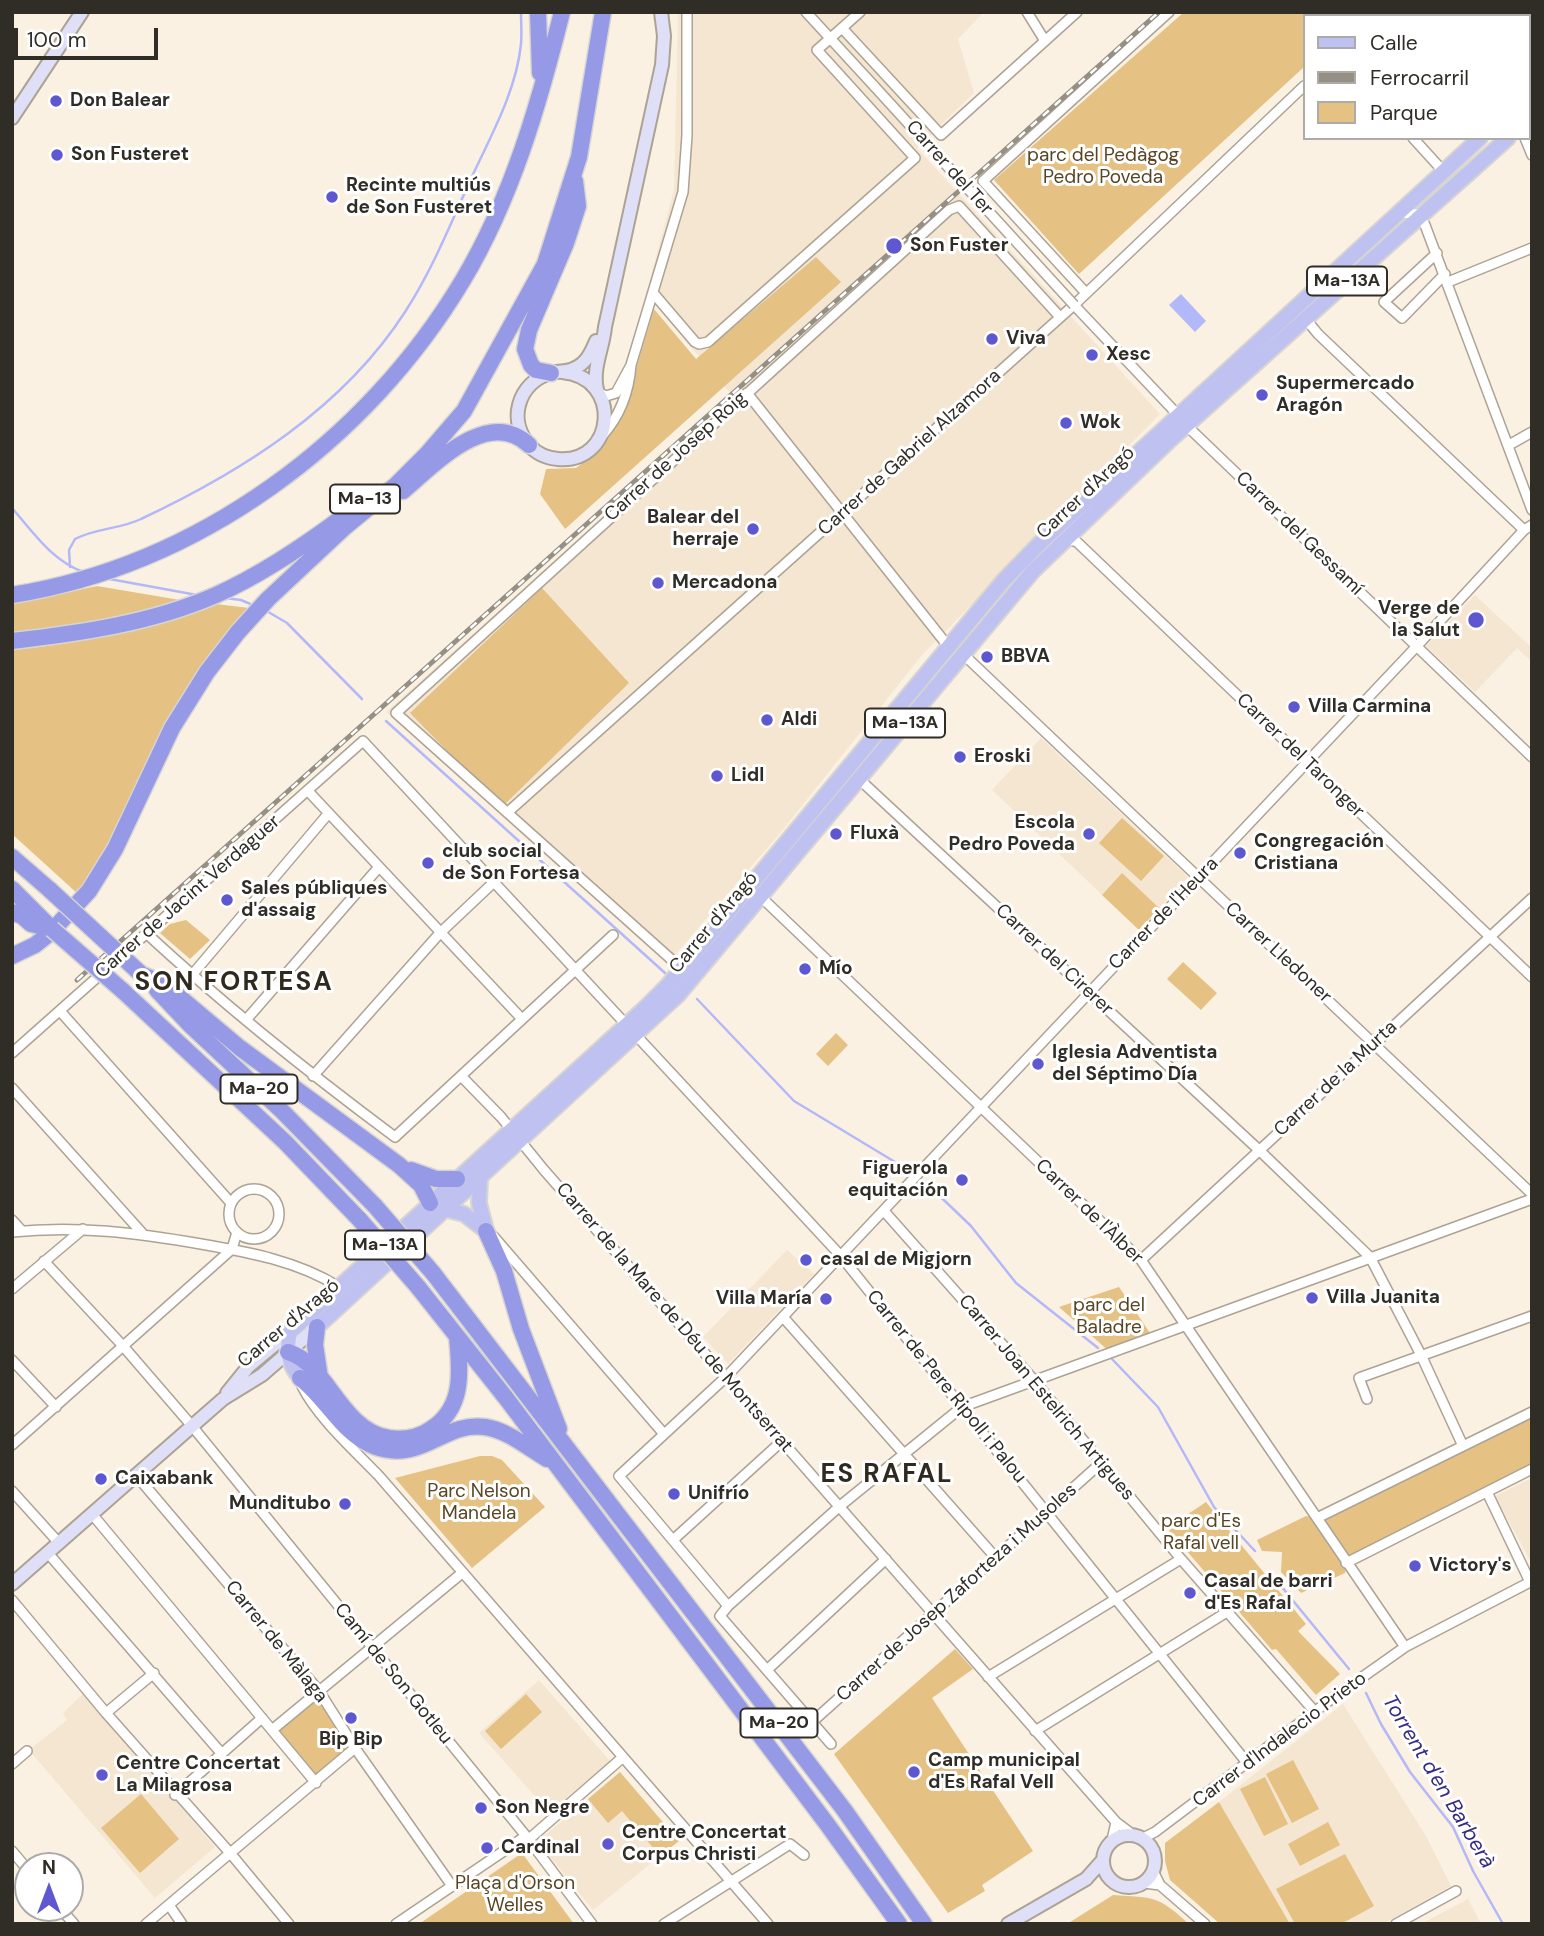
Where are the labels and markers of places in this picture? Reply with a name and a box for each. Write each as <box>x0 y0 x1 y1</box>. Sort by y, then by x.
place label: Don Balear <box>70 90 170 112</box>
marker: Don Balear <box>48 93 64 109</box>
place label: Son Fusteret <box>71 144 189 166</box>
marker: Son Fusteret <box>49 147 65 163</box>
place label: Recinte multiús de Son Fusteret <box>346 175 492 219</box>
marker: Recinte multiús de Son Fusteret <box>324 189 340 205</box>
place label: Son Fuster <box>910 235 1009 257</box>
marker: Son Fuster <box>884 236 904 256</box>
place label: Viva <box>1006 328 1046 350</box>
marker: Viva <box>984 331 1000 347</box>
place label: Xesc <box>1106 344 1151 366</box>
marker: Xesc <box>1084 347 1100 363</box>
place label: Supermercado Aragón <box>1276 373 1414 417</box>
marker: Supermercado Aragón <box>1254 387 1270 403</box>
place label: Wok <box>1080 412 1121 434</box>
marker: Wok <box>1058 415 1074 431</box>
place label: Balear del herraje <box>647 507 739 551</box>
marker: Balear del herraje <box>745 521 761 537</box>
place label: Mercadona <box>672 572 777 594</box>
marker: Mercadona <box>650 575 666 591</box>
place label: Verge de la Salut <box>1378 598 1460 642</box>
marker: Verge de la Salut <box>1466 610 1486 630</box>
place label: BBVA <box>1001 646 1050 668</box>
marker: BBVA <box>979 649 995 665</box>
place label: Villa Carmina <box>1308 696 1431 718</box>
marker: Villa Carmina <box>1286 699 1302 715</box>
place label: Aldi <box>781 709 817 731</box>
marker: Aldi <box>759 712 775 728</box>
place label: Eroski <box>974 746 1031 768</box>
marker: Eroski <box>952 749 968 765</box>
place label: Lidl <box>731 765 764 787</box>
marker: Lidl <box>709 768 725 784</box>
place label: Escola Pedro Poveda <box>949 812 1075 856</box>
place label: Fluxà <box>850 823 899 845</box>
marker: Fluxà <box>828 826 844 842</box>
marker: Escola Pedro Poveda <box>1081 826 1097 842</box>
place label: Congregación Cristiana <box>1254 831 1384 875</box>
place label: club social de Son Fortesa <box>442 841 580 885</box>
marker: Congregación Cristiana <box>1232 845 1248 861</box>
marker: club social de Son Fortesa <box>420 855 436 871</box>
place label: Sales públiques d'assaig <box>241 878 387 922</box>
marker: Sales públiques d'assaig <box>219 892 235 908</box>
place label: Mío <box>819 958 852 980</box>
marker: Mío <box>797 961 813 977</box>
place label: Iglesia Adventista del Séptimo Día <box>1052 1042 1217 1086</box>
marker: Iglesia Adventista del Séptimo Día <box>1030 1056 1046 1072</box>
place label: Figuerola equitación <box>848 1158 948 1202</box>
marker: Figuerola equitación <box>954 1172 970 1188</box>
place label: casal de Migjorn <box>820 1249 972 1271</box>
marker: casal de Migjorn <box>798 1252 814 1268</box>
place label: Villa Juanita <box>1326 1287 1440 1309</box>
place label: Villa María <box>716 1288 812 1310</box>
marker: Villa Juanita <box>1304 1290 1320 1306</box>
marker: Villa María <box>818 1291 834 1307</box>
place label: Caixabank <box>115 1468 213 1490</box>
marker: Caixabank <box>93 1471 109 1487</box>
place label: Unifrío <box>688 1483 749 1505</box>
marker: Unifrío <box>666 1486 682 1502</box>
place label: Munditubo <box>229 1493 331 1515</box>
marker: Munditubo <box>337 1496 353 1512</box>
place label: Victory's <box>1429 1555 1512 1577</box>
marker: Victory's <box>1407 1558 1423 1574</box>
place label: Casal de barri d'Es Rafal <box>1204 1571 1333 1615</box>
marker: Casal de barri d'Es Rafal <box>1182 1585 1198 1601</box>
marker: Bip Bip <box>343 1710 359 1726</box>
place label: Bip Bip <box>319 1729 383 1751</box>
place label: Camp municipal d'Es Rafal Vell <box>928 1750 1080 1794</box>
place label: Centre Concertat La Milagrosa <box>116 1753 280 1797</box>
marker: Camp municipal d'Es Rafal Vell <box>906 1764 922 1780</box>
marker: Centre Concertat La Milagrosa <box>94 1767 110 1783</box>
place label: Son Negre <box>495 1797 590 1819</box>
marker: Son Negre <box>473 1800 489 1816</box>
place label: Centre Concertat Corpus Christi <box>622 1822 786 1866</box>
marker: Centre Concertat Corpus Christi <box>600 1836 616 1852</box>
place label: Cardinal <box>501 1837 579 1859</box>
marker: Cardinal <box>479 1840 495 1856</box>

